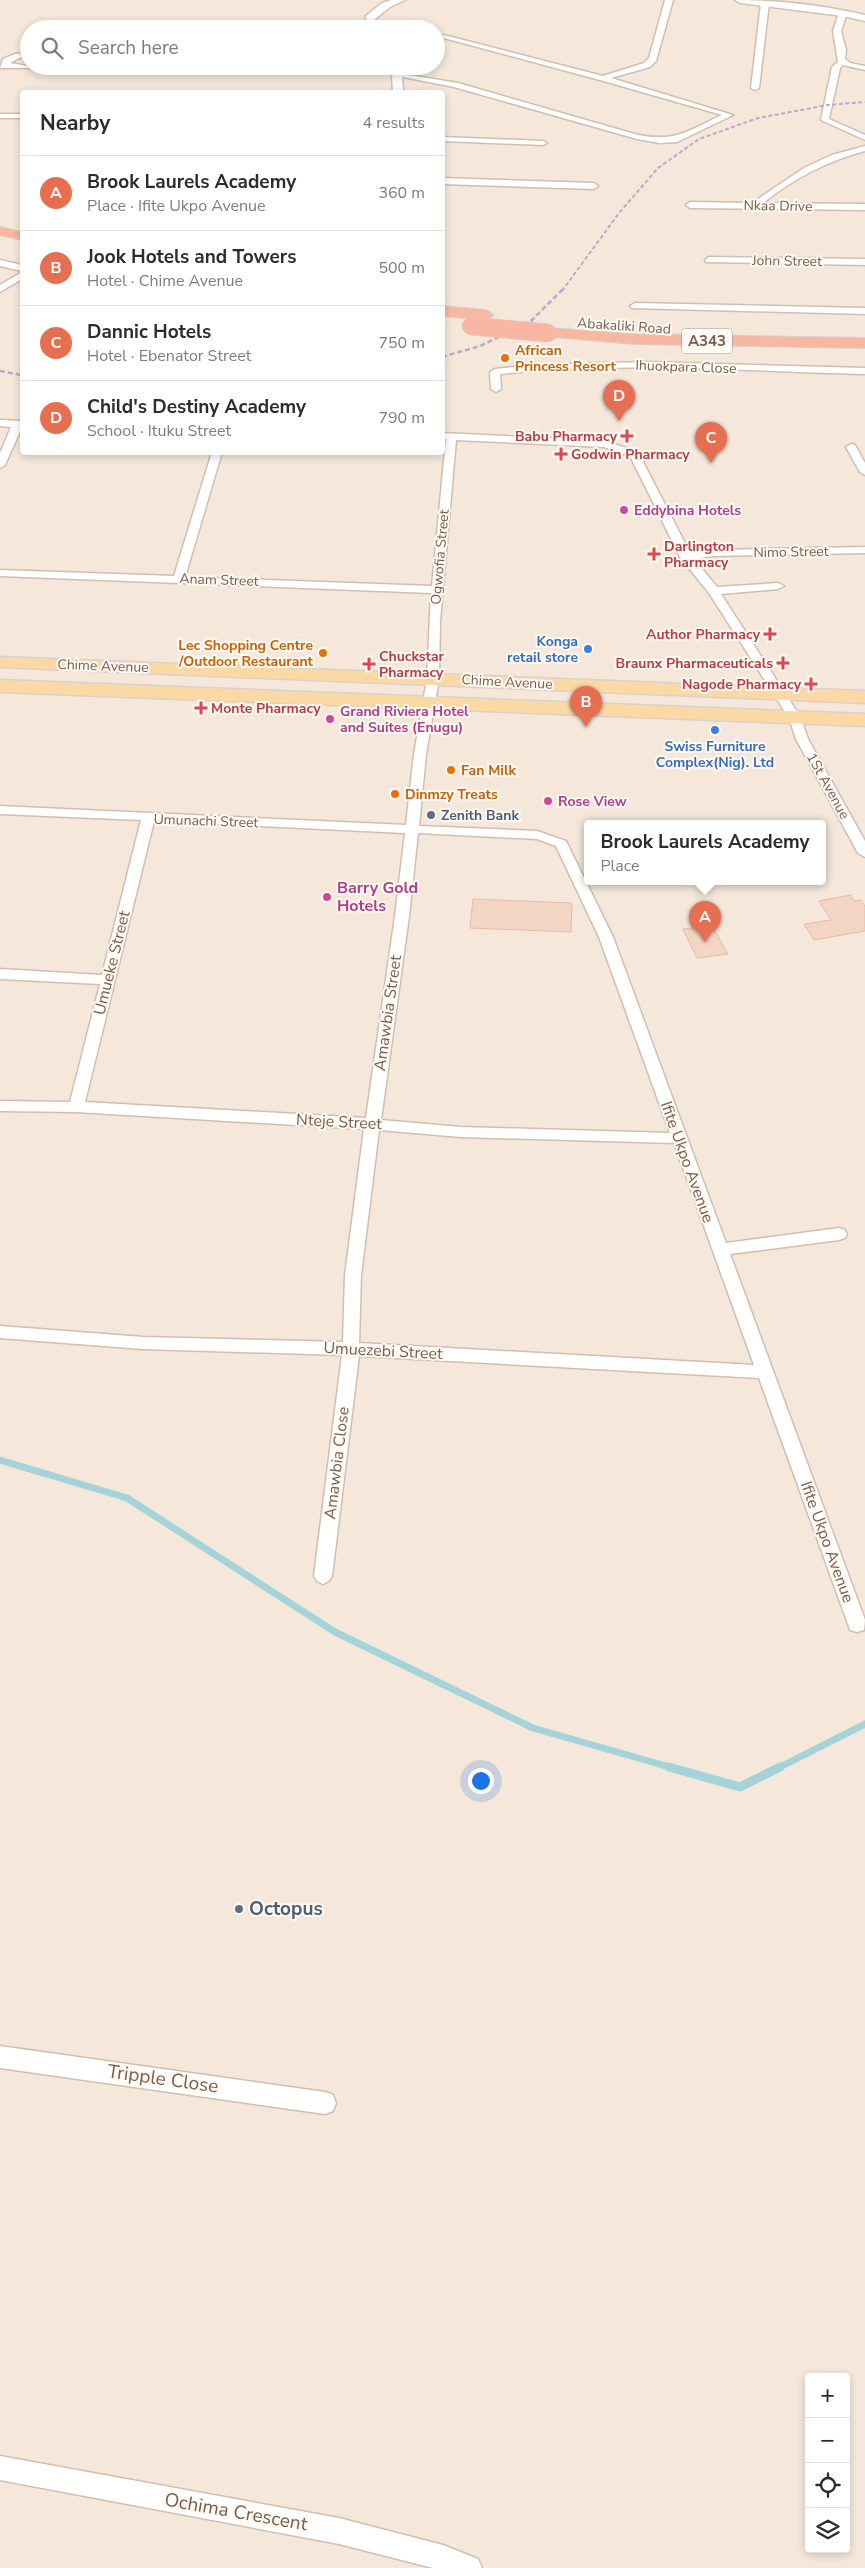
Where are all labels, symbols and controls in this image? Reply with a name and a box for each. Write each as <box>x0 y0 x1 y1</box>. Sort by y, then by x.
search box <box>20 20 445 75</box>
icon: search <box>38 34 66 62</box>
text: Search here <box>78 35 179 61</box>
text: Nearby <box>40 109 110 137</box>
text: 4 results <box>363 112 425 134</box>
text: Brook Laurels Academy <box>87 169 296 195</box>
text: A <box>50 182 62 204</box>
text: 360 m <box>378 182 425 204</box>
text: Place · Ifite Ukpo Avenue <box>87 195 266 217</box>
street label: Nkaa Drive <box>743 196 813 216</box>
text: Jook Hotels and Towers <box>87 244 296 270</box>
street label: John Street <box>751 251 822 271</box>
text: B <box>50 257 62 279</box>
text: 500 m <box>378 257 425 279</box>
text: Hotel · Chime Avenue <box>87 270 243 292</box>
street label: Abakaliki Road <box>576 313 672 339</box>
text: Dannic Hotels <box>87 319 211 345</box>
road number: A343 <box>682 328 732 354</box>
text: C <box>51 332 61 354</box>
text: 750 m <box>378 332 425 354</box>
place label: African Princess Resort <box>515 341 617 376</box>
text: Hotel · Ebenator Street <box>87 345 251 367</box>
marker: African Princess Resort <box>499 352 511 364</box>
street label: Ihuokpara Close <box>635 356 737 378</box>
pin: D <box>603 380 635 421</box>
text: Child's Destiny Academy <box>87 394 306 420</box>
text: D <box>50 407 62 429</box>
text: 790 m <box>378 407 425 429</box>
text: School · Ituku Street <box>87 420 231 442</box>
pin: C <box>695 422 727 463</box>
place label: Babu Pharmacy <box>515 427 618 446</box>
marker: Babu Pharmacy <box>621 430 633 442</box>
place label: Godwin Pharmacy <box>571 445 690 464</box>
marker: Godwin Pharmacy <box>555 448 567 460</box>
place label: Eddybina Hotels <box>634 501 741 520</box>
marker: Eddybina Hotels <box>618 504 630 516</box>
street label: Ogwofia Street <box>426 509 454 605</box>
place label: Darlington Pharmacy <box>664 537 734 572</box>
street label: Nimo Street <box>753 542 829 562</box>
marker: Darlington Pharmacy <box>648 548 660 560</box>
street label: Anam Street <box>179 569 259 591</box>
place label: Author Pharmacy <box>646 625 761 644</box>
marker: Author Pharmacy <box>764 628 776 640</box>
place label: Konga retail store <box>507 632 578 667</box>
place label: Lec Shopping Centre /Outdoor Restaurant <box>178 636 314 671</box>
marker: Konga retail store <box>582 643 594 655</box>
marker: Lec Shopping Centre /Outdoor Restaurant <box>317 647 329 659</box>
place label: Chuckstar Pharmacy <box>379 647 445 682</box>
place label: Braunx Pharmaceuticals <box>616 654 773 673</box>
street label: Chime Avenue <box>57 655 149 677</box>
marker: Braunx Pharmaceuticals <box>777 657 789 669</box>
marker: Chuckstar Pharmacy <box>363 658 375 670</box>
street label: Chime Avenue <box>461 670 553 694</box>
place label: Nagode Pharmacy <box>682 675 802 694</box>
marker: Nagode Pharmacy <box>805 678 817 690</box>
pin: B <box>570 686 602 727</box>
place label: Monte Pharmacy <box>211 699 321 718</box>
marker: Monte Pharmacy <box>195 702 207 714</box>
place label: Grand Riviera Hotel and Suites (Enugu) <box>340 702 469 737</box>
marker: Grand Riviera Hotel and Suites (Enugu) <box>324 713 336 725</box>
marker: Swiss Furniture Complex(Nig). Ltd <box>709 724 721 736</box>
place label: Swiss Furniture Complex(Nig). Ltd <box>656 737 774 772</box>
street label: 1St Avenue <box>802 749 854 823</box>
place label: Fan Milk <box>461 761 516 780</box>
marker: Fan Milk <box>445 764 457 776</box>
place label: Dinmzy Treats <box>405 785 498 804</box>
marker: Dinmzy Treats <box>389 788 401 800</box>
place label: Rose View <box>558 792 627 811</box>
marker: Rose View <box>542 795 554 807</box>
place label: Zenith Bank <box>441 806 519 825</box>
marker: Zenith Bank <box>425 809 437 821</box>
street label: Umunachi Street <box>153 810 259 832</box>
popup <box>584 820 826 885</box>
text: Brook Laurels Academy <box>600 829 810 855</box>
text: Place <box>600 855 640 877</box>
place label: Barry Gold Hotels <box>337 877 418 917</box>
marker: Barry Gold Hotels <box>321 891 333 903</box>
pin: A <box>689 901 721 942</box>
street label: Umueke Street <box>88 908 136 1018</box>
street label: Amawbia Street <box>369 953 407 1072</box>
street label: Ifite Ukpo Avenue <box>655 1098 719 1226</box>
street label: Nteje Street <box>296 1109 383 1135</box>
street label: Umuezebi Street <box>323 1337 444 1365</box>
street label: Amawbia Close <box>319 1405 355 1521</box>
street label: Ifite Ukpo Avenue <box>795 1478 859 1606</box>
your location <box>468 1768 494 1794</box>
place label: Octopus <box>249 1896 323 1922</box>
marker: Octopus <box>233 1903 245 1915</box>
street label: Tripple Close <box>106 2058 220 2100</box>
map controls <box>805 2373 850 2553</box>
button: + <box>805 2373 850 2418</box>
button: − <box>805 2418 850 2463</box>
button: locate <box>805 2463 850 2508</box>
street label: Ochima Crescent <box>163 2487 310 2537</box>
button: layers <box>805 2508 850 2553</box>

